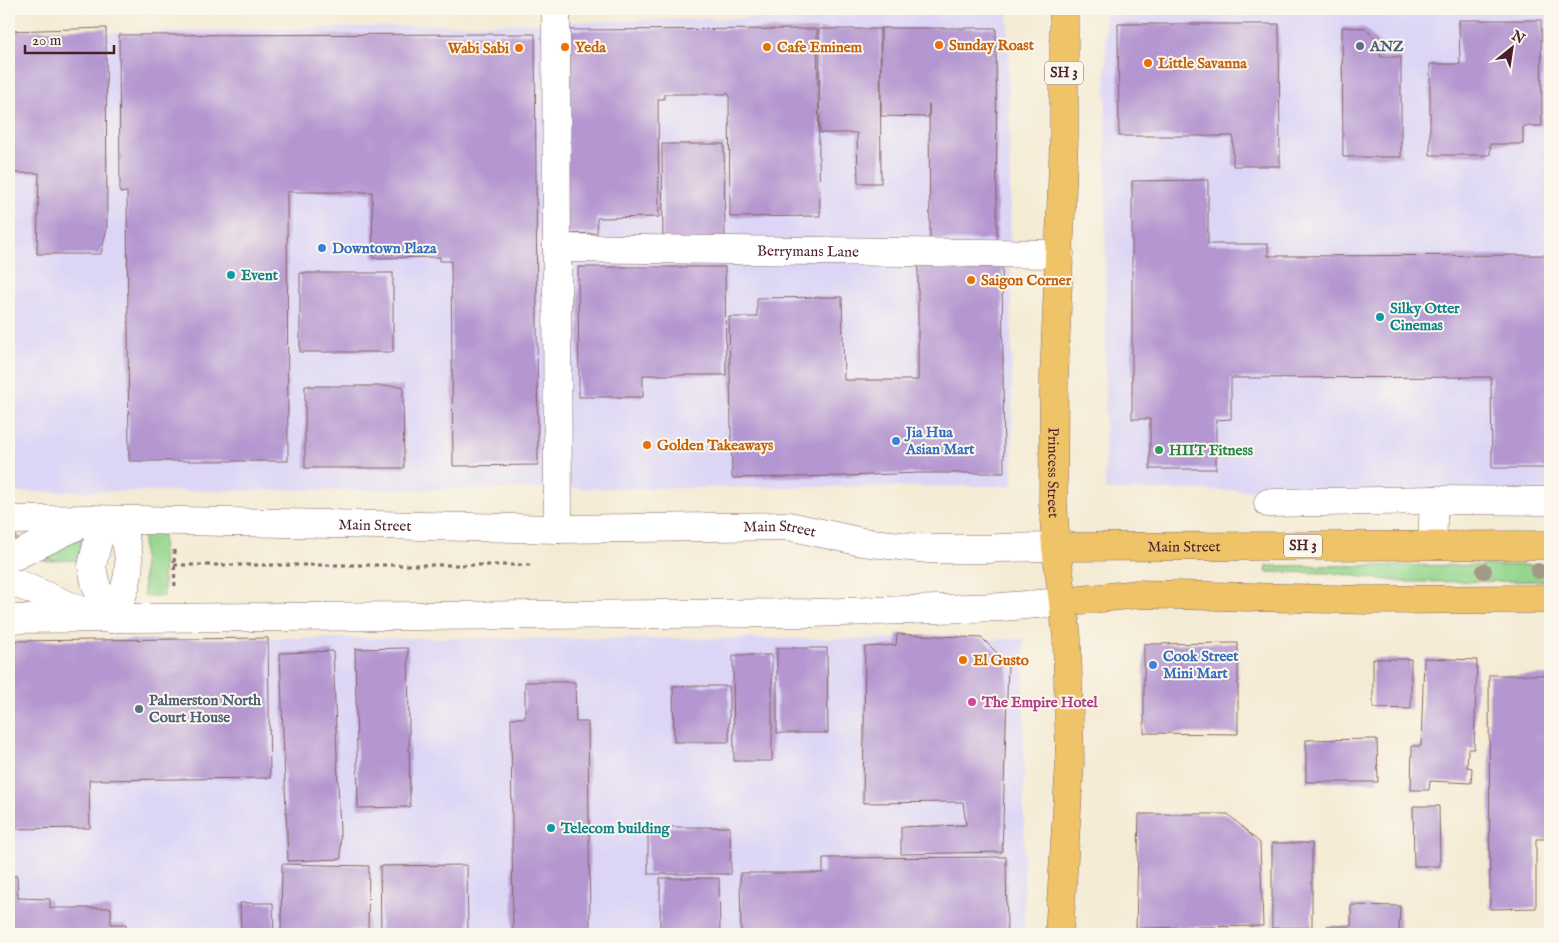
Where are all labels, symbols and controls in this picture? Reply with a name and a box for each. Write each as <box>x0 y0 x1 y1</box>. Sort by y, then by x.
scale bar <box>25 22 114 54</box>
north arrow <box>1486 22 1536 72</box>
text: N <box>1507 26 1528 48</box>
text: 20 m <box>32 31 62 50</box>
place label: Sunday Roast <box>949 36 1035 55</box>
place label: ANZ <box>1369 37 1404 56</box>
place label: Yeda <box>575 38 606 57</box>
place label: Cafe Eminem <box>777 38 863 57</box>
place label: Wabi Sabi <box>447 39 509 58</box>
marker: Sunday Roast <box>933 39 945 51</box>
marker: ANZ <box>1354 40 1366 52</box>
marker: Yeda <box>559 41 571 53</box>
marker: Cafe Eminem <box>761 41 773 53</box>
marker: Wabi Sabi <box>513 42 525 54</box>
place label: Little Savanna <box>1158 54 1247 73</box>
marker: Little Savanna <box>1142 57 1154 69</box>
road number: SH 3 <box>1045 62 1083 84</box>
place label: Downtown Plaza <box>332 239 437 258</box>
street label: Berrymans Lane <box>757 241 859 261</box>
marker: Downtown Plaza <box>316 242 328 254</box>
place label: Event <box>241 266 279 285</box>
marker: Event <box>225 269 237 281</box>
place label: Saigon Corner <box>981 271 1072 290</box>
marker: Saigon Corner <box>965 274 977 286</box>
place label: Silky Otter Cinemas <box>1390 299 1460 335</box>
marker: Silky Otter Cinemas <box>1374 311 1386 323</box>
place label: Jia Hua Asian Mart <box>904 423 975 459</box>
street label: Princess Street <box>1043 427 1064 519</box>
marker: Jia Hua Asian Mart <box>890 435 902 447</box>
place label: Golden Takeaways <box>657 436 774 455</box>
marker: Golden Takeaways <box>641 439 653 451</box>
place label: HIIT Fitness <box>1169 441 1254 460</box>
marker: HIIT Fitness <box>1153 444 1165 456</box>
street label: Main Street <box>338 515 412 535</box>
street label: Main Street <box>743 516 818 541</box>
road number: SH 3 <box>1284 534 1322 558</box>
street label: Main Street <box>1147 537 1221 556</box>
place label: Cook Street Mini Mart <box>1163 647 1239 683</box>
place label: El Gusto <box>973 651 1029 670</box>
marker: El Gusto <box>957 654 969 666</box>
marker: Cook Street Mini Mart <box>1147 659 1159 671</box>
place label: Palmerston North Court House <box>149 691 262 727</box>
place label: The Empire Hotel <box>981 693 1099 712</box>
marker: The Empire Hotel <box>966 696 978 708</box>
marker: Palmerston North Court House <box>133 703 145 715</box>
place label: Telecom building <box>560 819 671 838</box>
marker: Telecom building <box>545 822 557 834</box>

